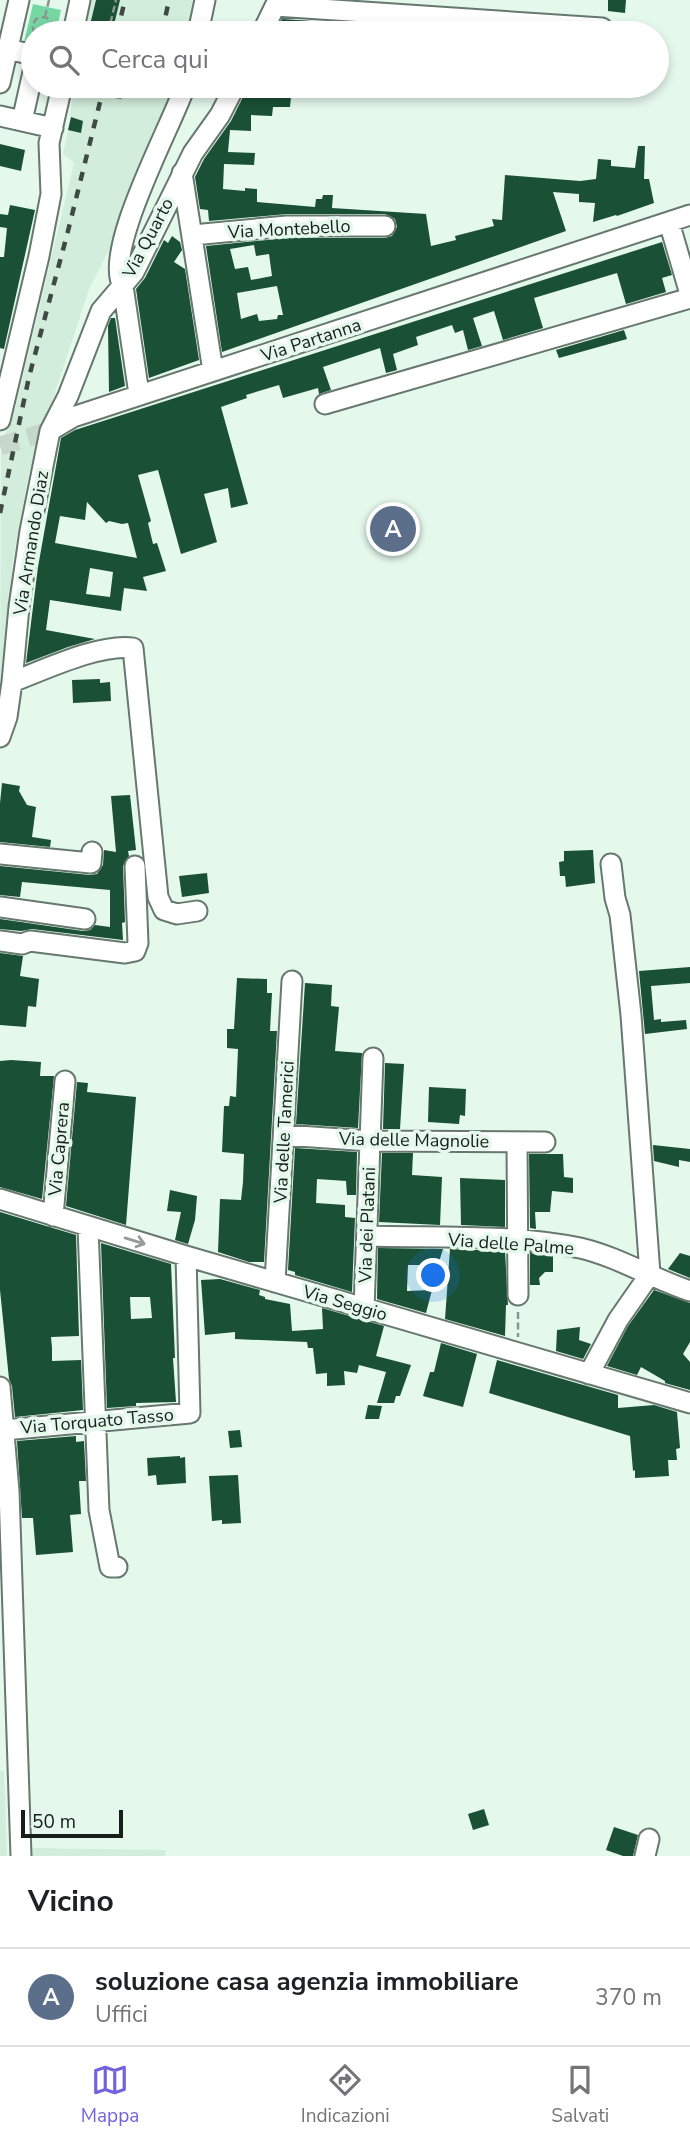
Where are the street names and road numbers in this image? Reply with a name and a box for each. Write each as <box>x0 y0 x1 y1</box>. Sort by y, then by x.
street label: Via Quarto <box>116 194 179 283</box>
street label: Via Montebello <box>226 214 351 244</box>
street label: Via Partanna <box>257 313 364 368</box>
street label: Via Armando Diaz <box>8 469 54 618</box>
street label: Via delle Tamerici <box>268 1060 300 1205</box>
street label: Via Caprera <box>43 1101 75 1198</box>
street label: Via delle Magnolie <box>338 1127 489 1153</box>
street label: Via dei Platani <box>353 1167 381 1284</box>
street label: Via delle Palme <box>446 1228 575 1260</box>
street label: Via Seggio <box>299 1279 390 1326</box>
street label: Via Torquato Tasso <box>18 1402 175 1440</box>

